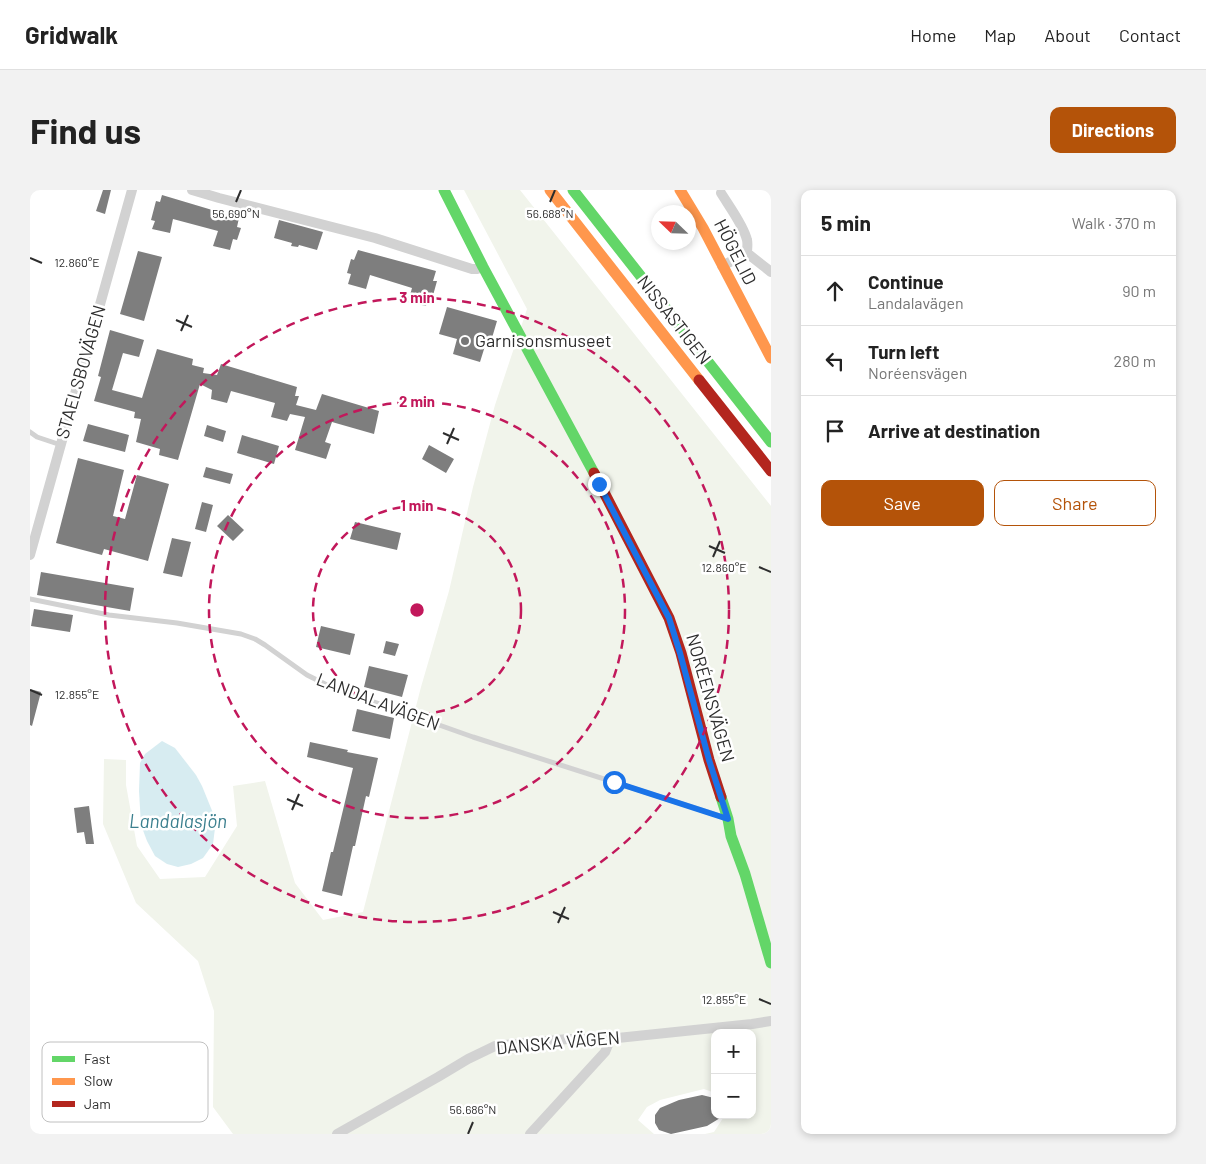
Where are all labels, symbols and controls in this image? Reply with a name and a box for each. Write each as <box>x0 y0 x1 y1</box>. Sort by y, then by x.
text: Gridwalk <box>25 20 118 49</box>
text: Home <box>910 24 956 46</box>
text: Map <box>984 24 1016 46</box>
text: About <box>1044 24 1091 46</box>
text: Contact <box>1119 24 1181 46</box>
button: Directions <box>1050 107 1176 153</box>
text: Find us <box>30 109 141 151</box>
north arrow <box>651 205 696 250</box>
text: 56.690°N <box>212 206 260 220</box>
text: 56.688°N <box>526 206 574 220</box>
text: 5 min <box>821 210 871 235</box>
text: Walk · 370 m <box>1072 213 1156 232</box>
street label: HÖGELID <box>710 215 762 288</box>
text: 12.860°E <box>54 255 100 269</box>
street label: NISSASTIGEN <box>633 270 716 368</box>
text: Continue <box>868 270 944 293</box>
icon: ahead <box>821 277 849 305</box>
text: 90 m <box>1122 281 1156 300</box>
text: 3 min <box>399 288 435 306</box>
text: Landalavägen <box>868 293 964 312</box>
street label: STAELSBOVÄGEN <box>50 302 110 441</box>
place label: Garnisonsmuseet <box>475 329 612 351</box>
marker: Garnisonsmuseet <box>459 335 471 347</box>
text: Turn left <box>868 340 939 363</box>
icon: left <box>821 347 849 375</box>
text: 280 m <box>1114 351 1156 370</box>
text: Noréensvägen <box>868 363 967 382</box>
text: 2 min <box>399 392 435 410</box>
icon: arrive <box>821 417 849 445</box>
text: Arrive at destination <box>868 419 1040 442</box>
route end <box>588 473 611 496</box>
button: Save <box>821 480 984 526</box>
button: Share <box>994 480 1156 526</box>
text: 1 min <box>401 496 433 514</box>
text: 12.860°E <box>701 560 747 574</box>
centre of rings <box>408 601 426 619</box>
street label: NORÉENSVÄGEN <box>682 631 740 764</box>
street label: LANDALAVÄGEN <box>314 667 443 735</box>
text: 12.855°E <box>55 687 99 701</box>
route start <box>603 771 626 794</box>
water label: Landalasjön <box>129 809 227 832</box>
text: 12.855°E <box>702 992 746 1006</box>
street label: DANSKA VÄGEN <box>495 1026 621 1058</box>
map controls <box>711 1029 756 1119</box>
button: + <box>711 1029 756 1074</box>
legend <box>42 1042 208 1122</box>
text: Fast <box>84 1050 110 1067</box>
text: Slow <box>84 1072 113 1089</box>
button: − <box>711 1074 756 1119</box>
text: Jam <box>84 1095 111 1112</box>
text: 56.686°N <box>450 1102 496 1116</box>

